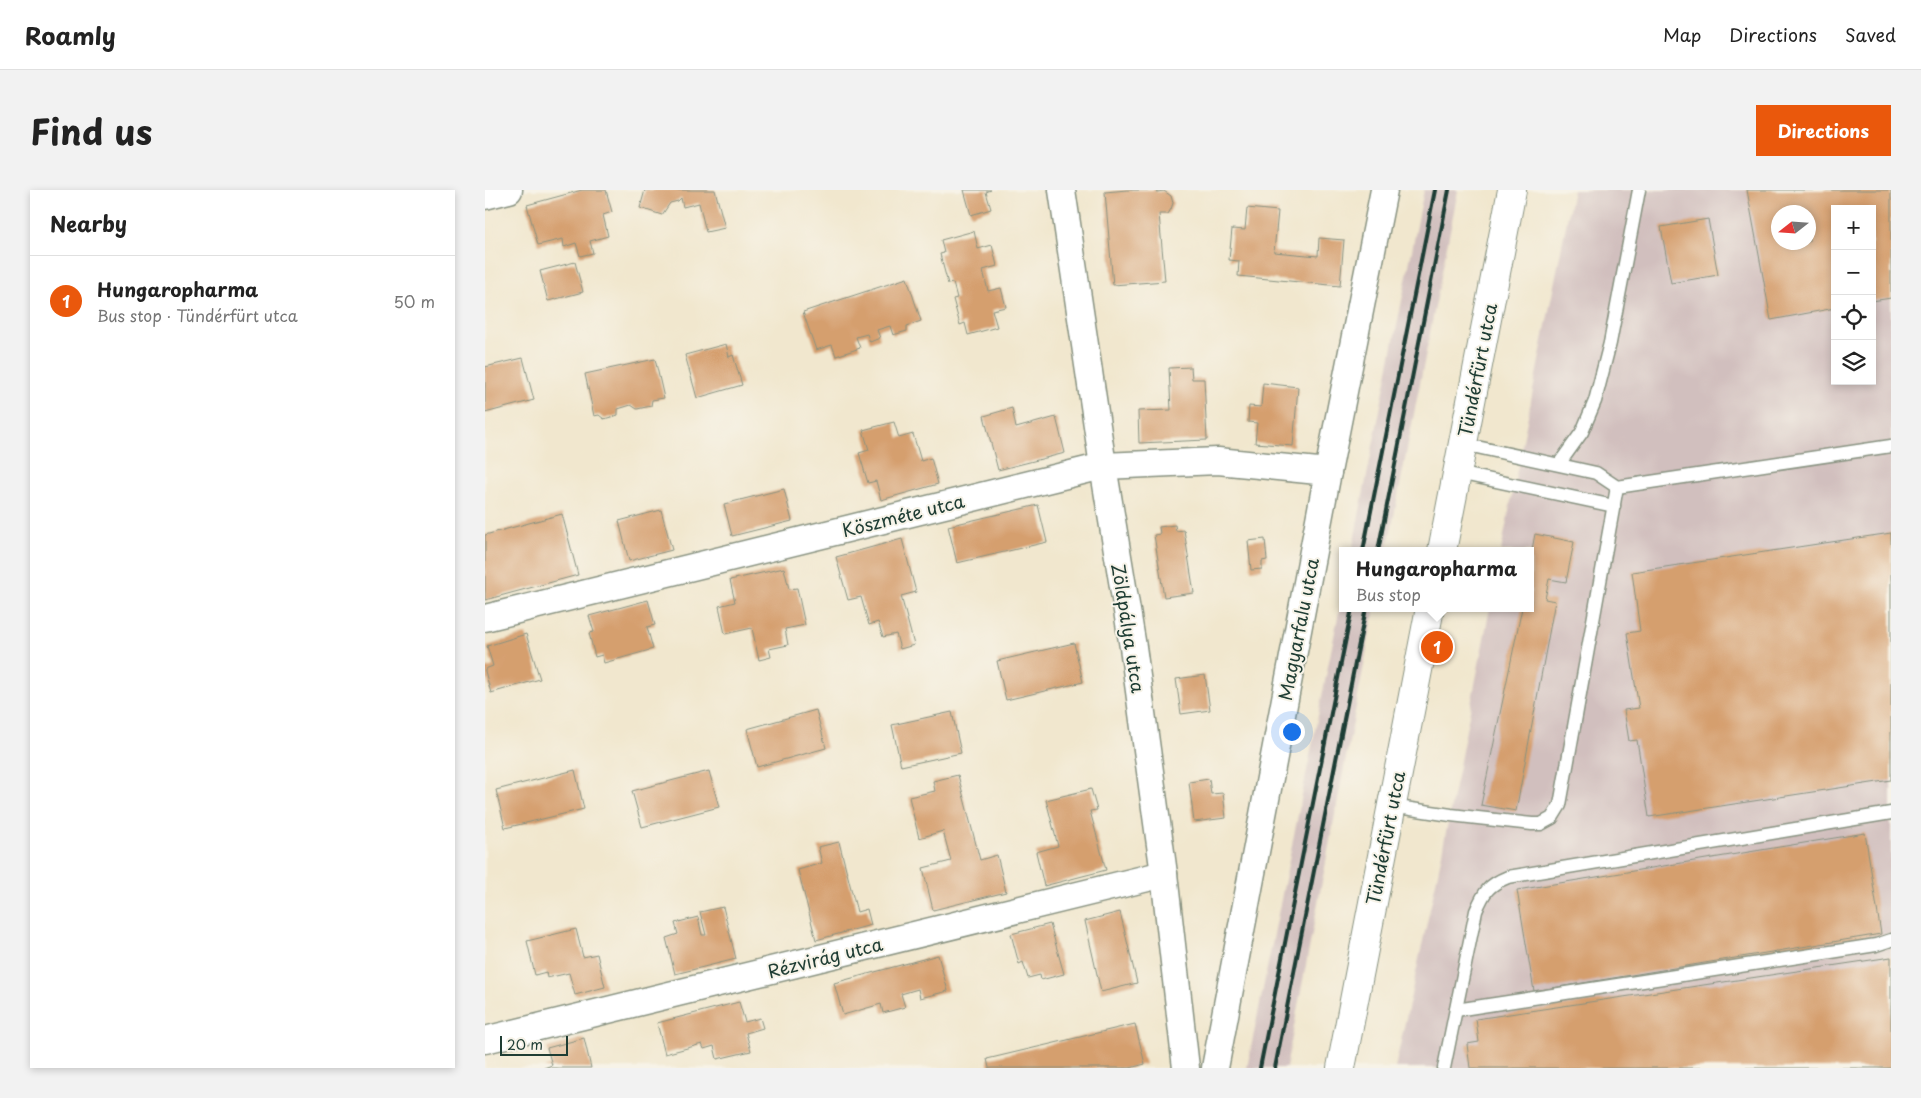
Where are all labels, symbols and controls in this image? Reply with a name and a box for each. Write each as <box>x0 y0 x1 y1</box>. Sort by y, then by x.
text: Roamly <box>25 17 116 53</box>
text: Map <box>1663 21 1701 48</box>
text: Directions <box>1729 21 1817 48</box>
text: Saved <box>1845 21 1896 48</box>
text: Find us <box>30 104 152 157</box>
button: Directions <box>1756 105 1891 156</box>
north arrow <box>1771 205 1816 250</box>
map controls <box>1831 205 1876 385</box>
button: + <box>1831 205 1876 250</box>
text: Nearby <box>50 207 127 239</box>
button: − <box>1831 250 1876 295</box>
text: Hungaropharma <box>97 275 258 303</box>
text: 1 <box>62 289 70 313</box>
text: 50 m <box>394 289 435 313</box>
button: locate <box>1831 295 1876 340</box>
street label: Tündérfürt utca <box>1451 300 1503 439</box>
text: Bus stop · Tündérfürt utca <box>97 303 298 327</box>
button: layers <box>1831 340 1876 385</box>
street label: Köszméte utca <box>839 487 968 543</box>
popup <box>1339 547 1534 612</box>
text: Hungaropharma <box>1356 554 1517 582</box>
street label: Magyarfalu utca <box>1271 555 1325 703</box>
street label: Zöldpálya utca <box>1105 561 1153 695</box>
text: Bus stop <box>1356 582 1421 606</box>
pin: 1 <box>1421 628 1453 666</box>
your location <box>1279 719 1305 745</box>
street label: Tündérfürt utca <box>1359 768 1411 907</box>
street label: Rézvirág utca <box>765 929 886 984</box>
scale bar <box>500 1033 567 1056</box>
text: 20 m <box>507 1034 543 1055</box>

